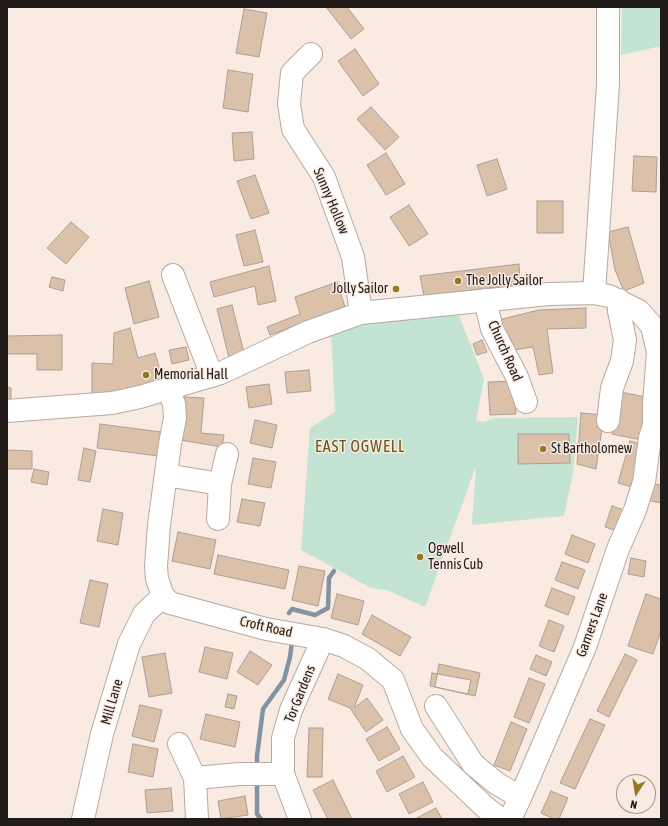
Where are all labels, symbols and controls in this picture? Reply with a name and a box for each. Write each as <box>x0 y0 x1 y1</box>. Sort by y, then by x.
street label: Sunny Hollow <box>309 165 353 237</box>
place label: The Jolly Sailor <box>466 273 543 289</box>
marker: The Jolly Sailor <box>453 276 463 286</box>
place label: Jolly Sailor <box>332 281 388 297</box>
marker: Jolly Sailor <box>391 284 401 294</box>
street label: Church Road <box>484 318 526 384</box>
place label: Memorial Hall <box>154 367 228 383</box>
marker: Memorial Hall <box>141 370 151 380</box>
district label: EAST OGWELL <box>315 437 405 457</box>
place label: St Bartholomew <box>551 441 632 457</box>
marker: St Bartholomew <box>538 444 548 454</box>
place label: Ogwell Tennis Cub <box>428 541 483 574</box>
marker: Ogwell Tennis Cub <box>415 552 425 562</box>
street label: Garners Lane <box>573 591 611 659</box>
street label: Croft Road <box>238 613 294 641</box>
street label: Tor Gardens <box>281 663 319 725</box>
street label: Mill Lane <box>97 677 127 727</box>
north arrow <box>616 774 656 814</box>
text: N <box>629 798 638 811</box>

